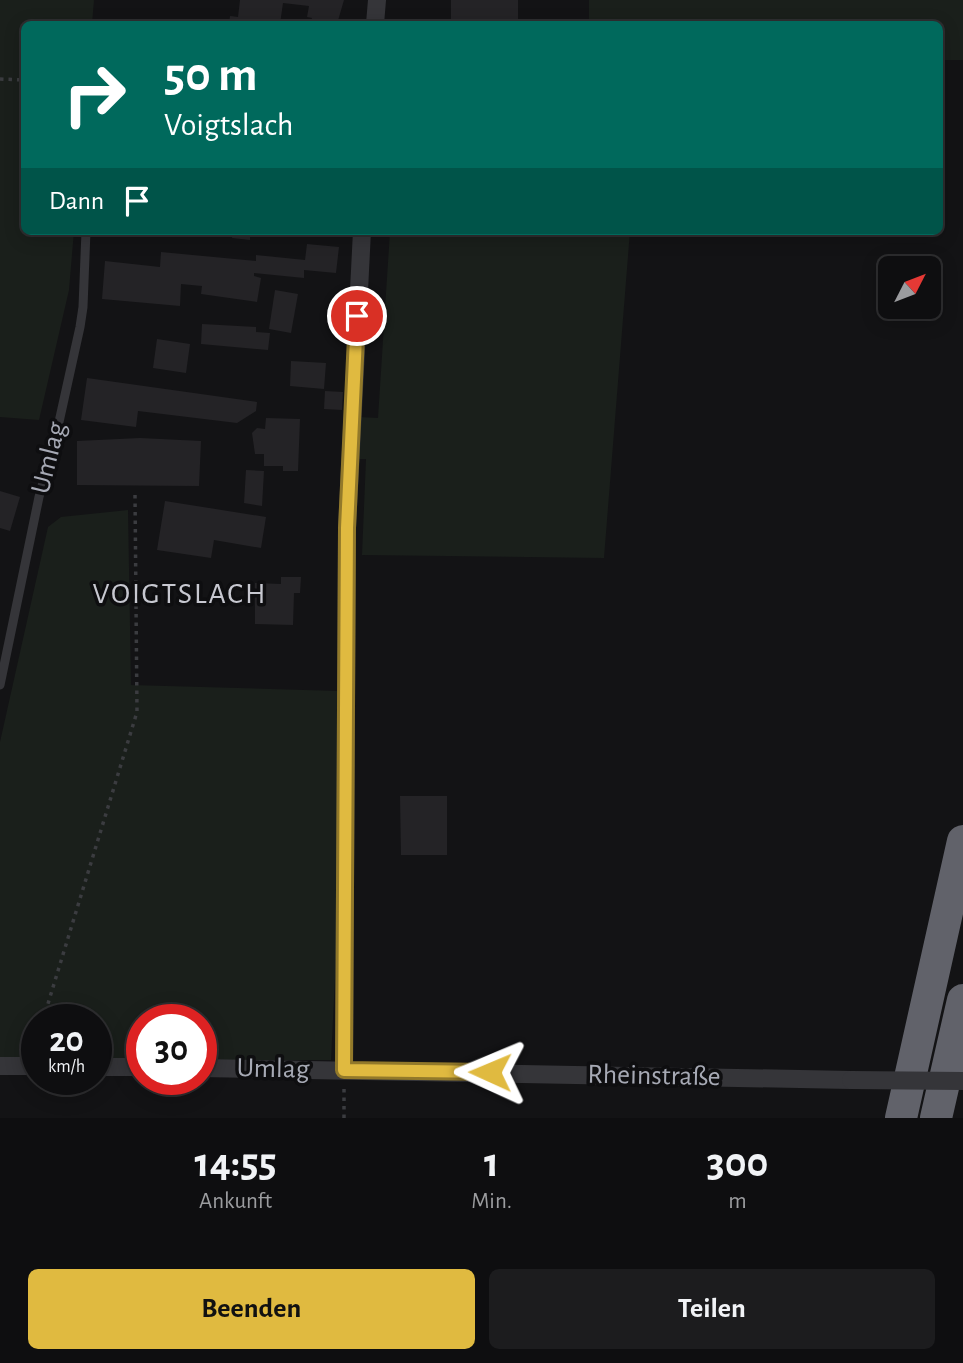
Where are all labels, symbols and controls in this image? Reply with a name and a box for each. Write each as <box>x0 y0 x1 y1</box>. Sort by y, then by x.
icon: right <box>49 49 140 140</box>
text: 50 m <box>164 51 258 100</box>
text: Voigtslach <box>164 109 293 141</box>
icon: arrive <box>118 182 156 220</box>
text: Dann <box>49 188 104 214</box>
north arrow <box>878 256 942 318</box>
map controls <box>878 256 941 319</box>
pin <box>327 286 387 346</box>
icon: arrive <box>338 297 376 335</box>
street label: Umlag <box>27 419 71 497</box>
district label: VOIGTSLACH <box>93 579 267 609</box>
speed limit sign: 30 <box>126 1004 217 1095</box>
text: 20 <box>49 1023 84 1058</box>
position arrow <box>453 1035 527 1109</box>
street label: Umlag <box>236 1054 310 1084</box>
text: km/h <box>48 1058 85 1076</box>
street label: Rheinstraße <box>587 1061 721 1091</box>
text: 14:55 <box>195 1142 277 1184</box>
text: 1 <box>484 1142 499 1184</box>
text: 300 <box>707 1142 768 1184</box>
text: Ankunft <box>199 1190 272 1213</box>
text: Min. <box>471 1190 512 1213</box>
text: m <box>728 1190 747 1213</box>
button: Beenden <box>28 1269 475 1349</box>
button: Teilen <box>489 1269 935 1349</box>

